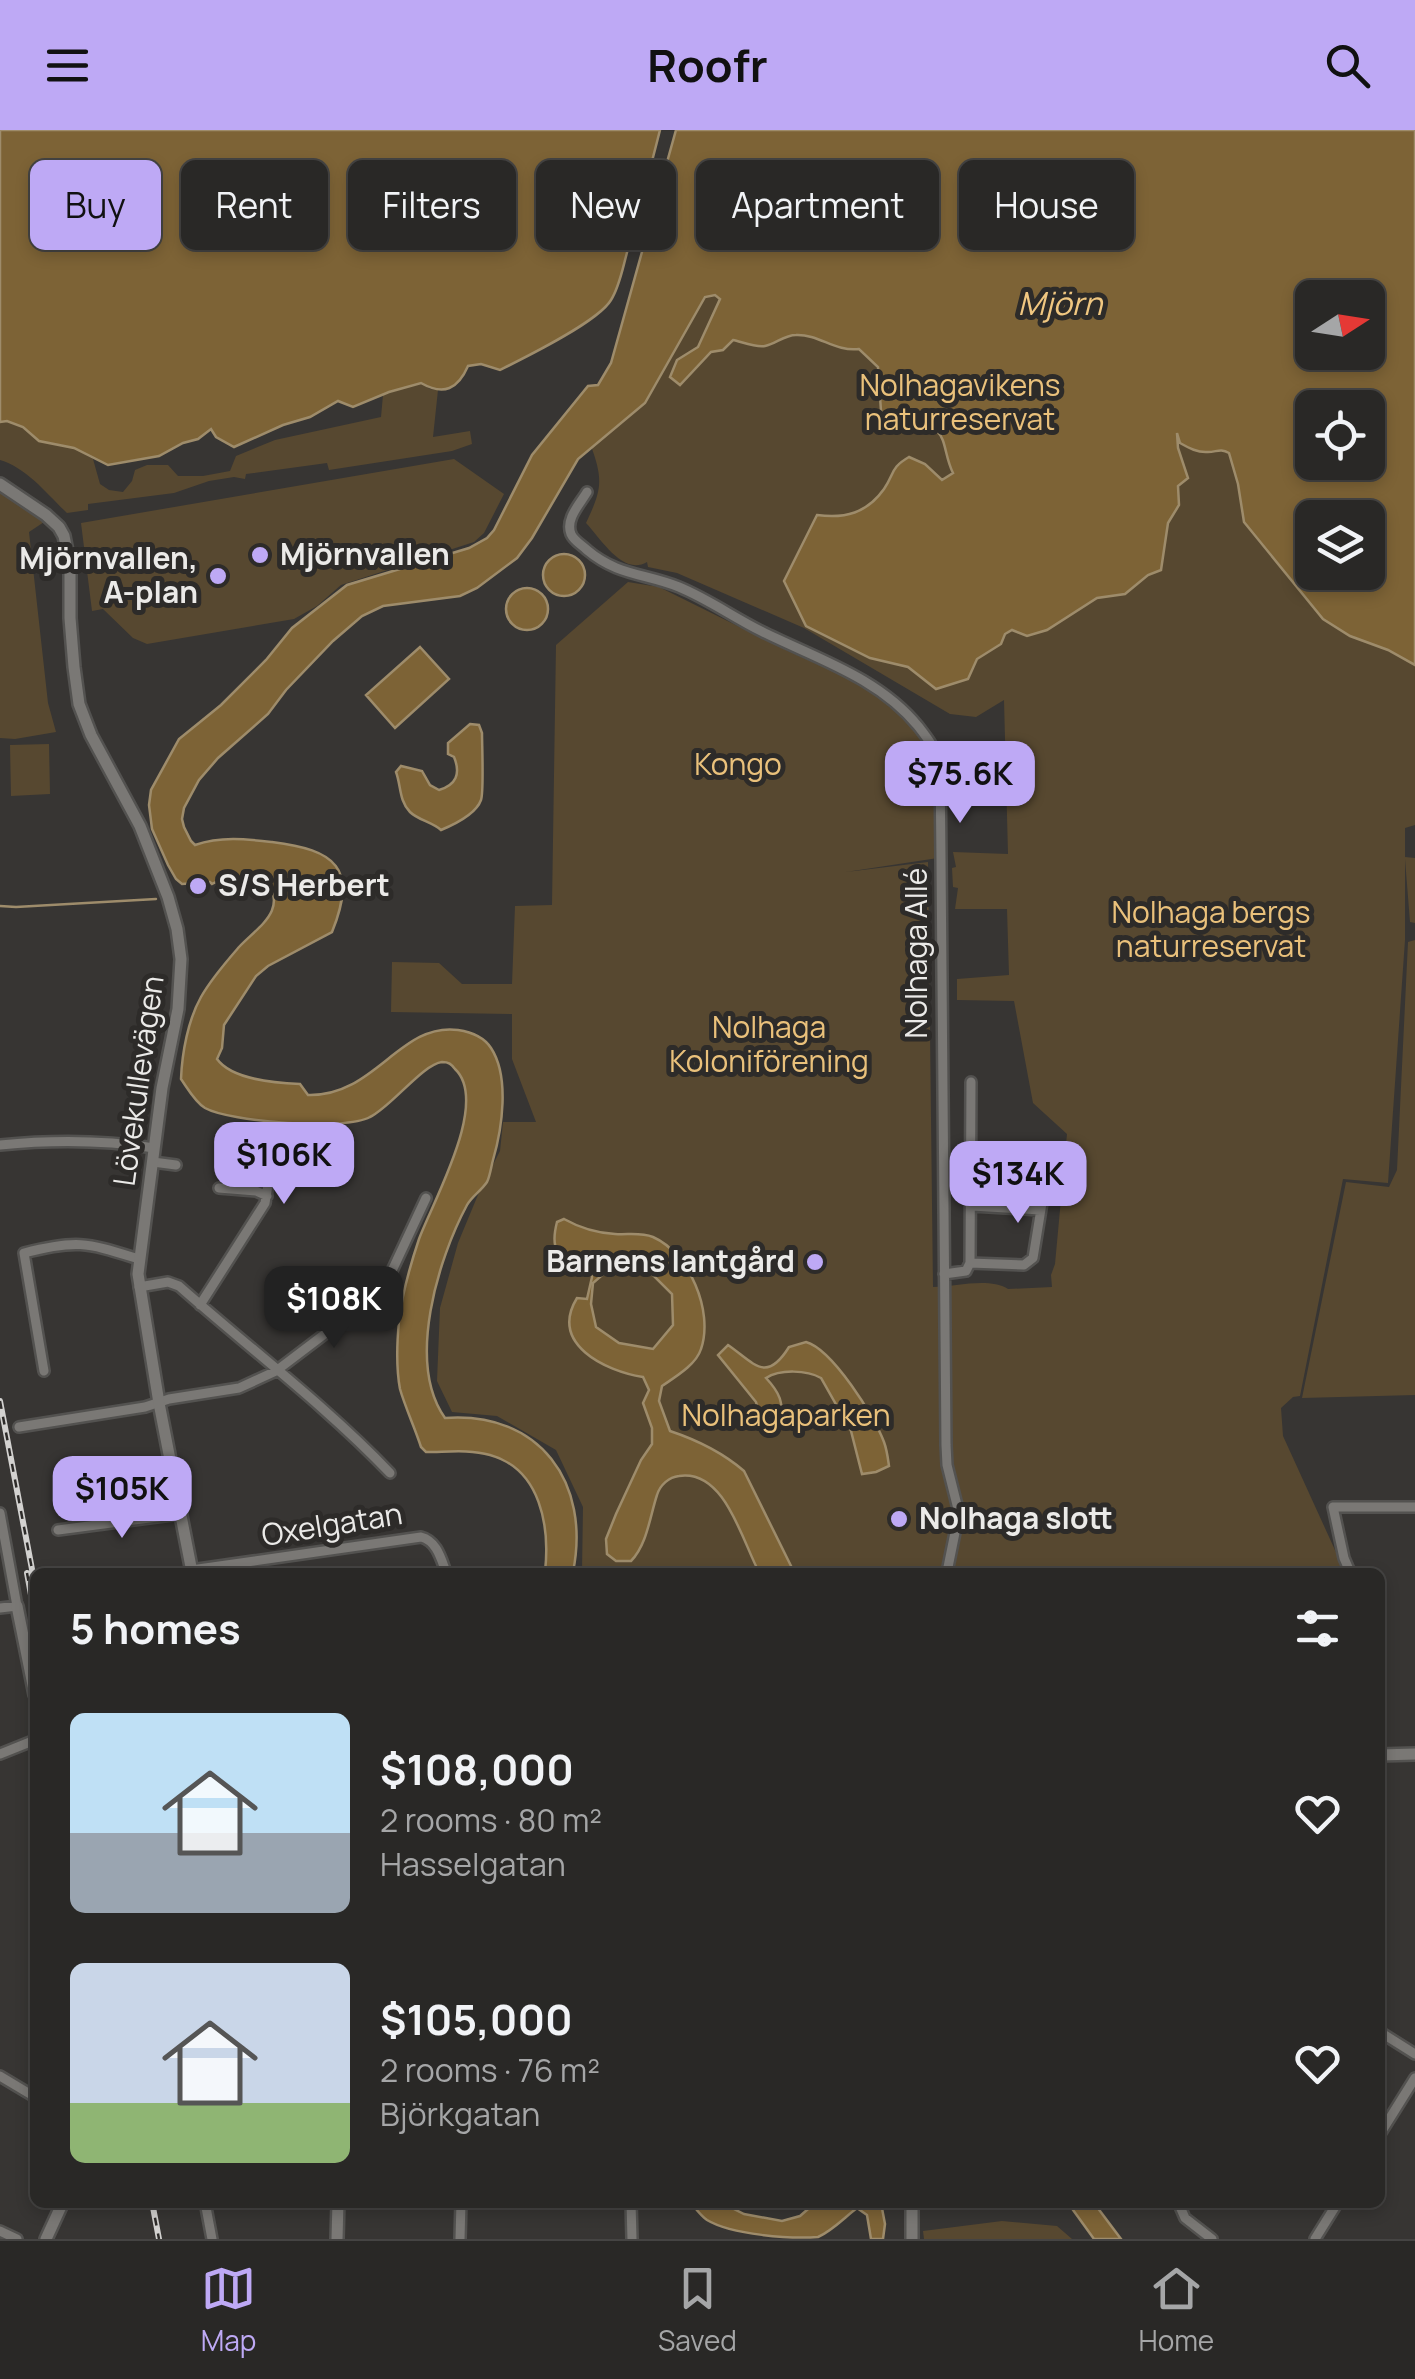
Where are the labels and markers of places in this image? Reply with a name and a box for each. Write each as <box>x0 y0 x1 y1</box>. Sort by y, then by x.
place label: Mjörnvallen <box>280 533 450 574</box>
place label: Mjörnvallen, A-plan <box>19 537 198 612</box>
marker: Mjörnvallen <box>249 544 271 566</box>
marker: Mjörnvallen, A-plan <box>207 565 229 587</box>
pin: $75.6K <box>879 741 1041 826</box>
place label: S/S Herbert <box>218 864 390 905</box>
marker: S/S Herbert <box>187 875 209 897</box>
pin: $106K <box>214 1122 354 1207</box>
pin: $134K <box>948 1141 1088 1226</box>
place label: Barnens lantgård <box>546 1240 795 1281</box>
marker: Barnens lantgård <box>804 1251 826 1273</box>
pin: $108K <box>264 1266 404 1351</box>
pin: $105K <box>52 1456 192 1541</box>
place label: Nolhaga slott <box>919 1497 1113 1538</box>
marker: Nolhaga slott <box>888 1508 910 1530</box>

